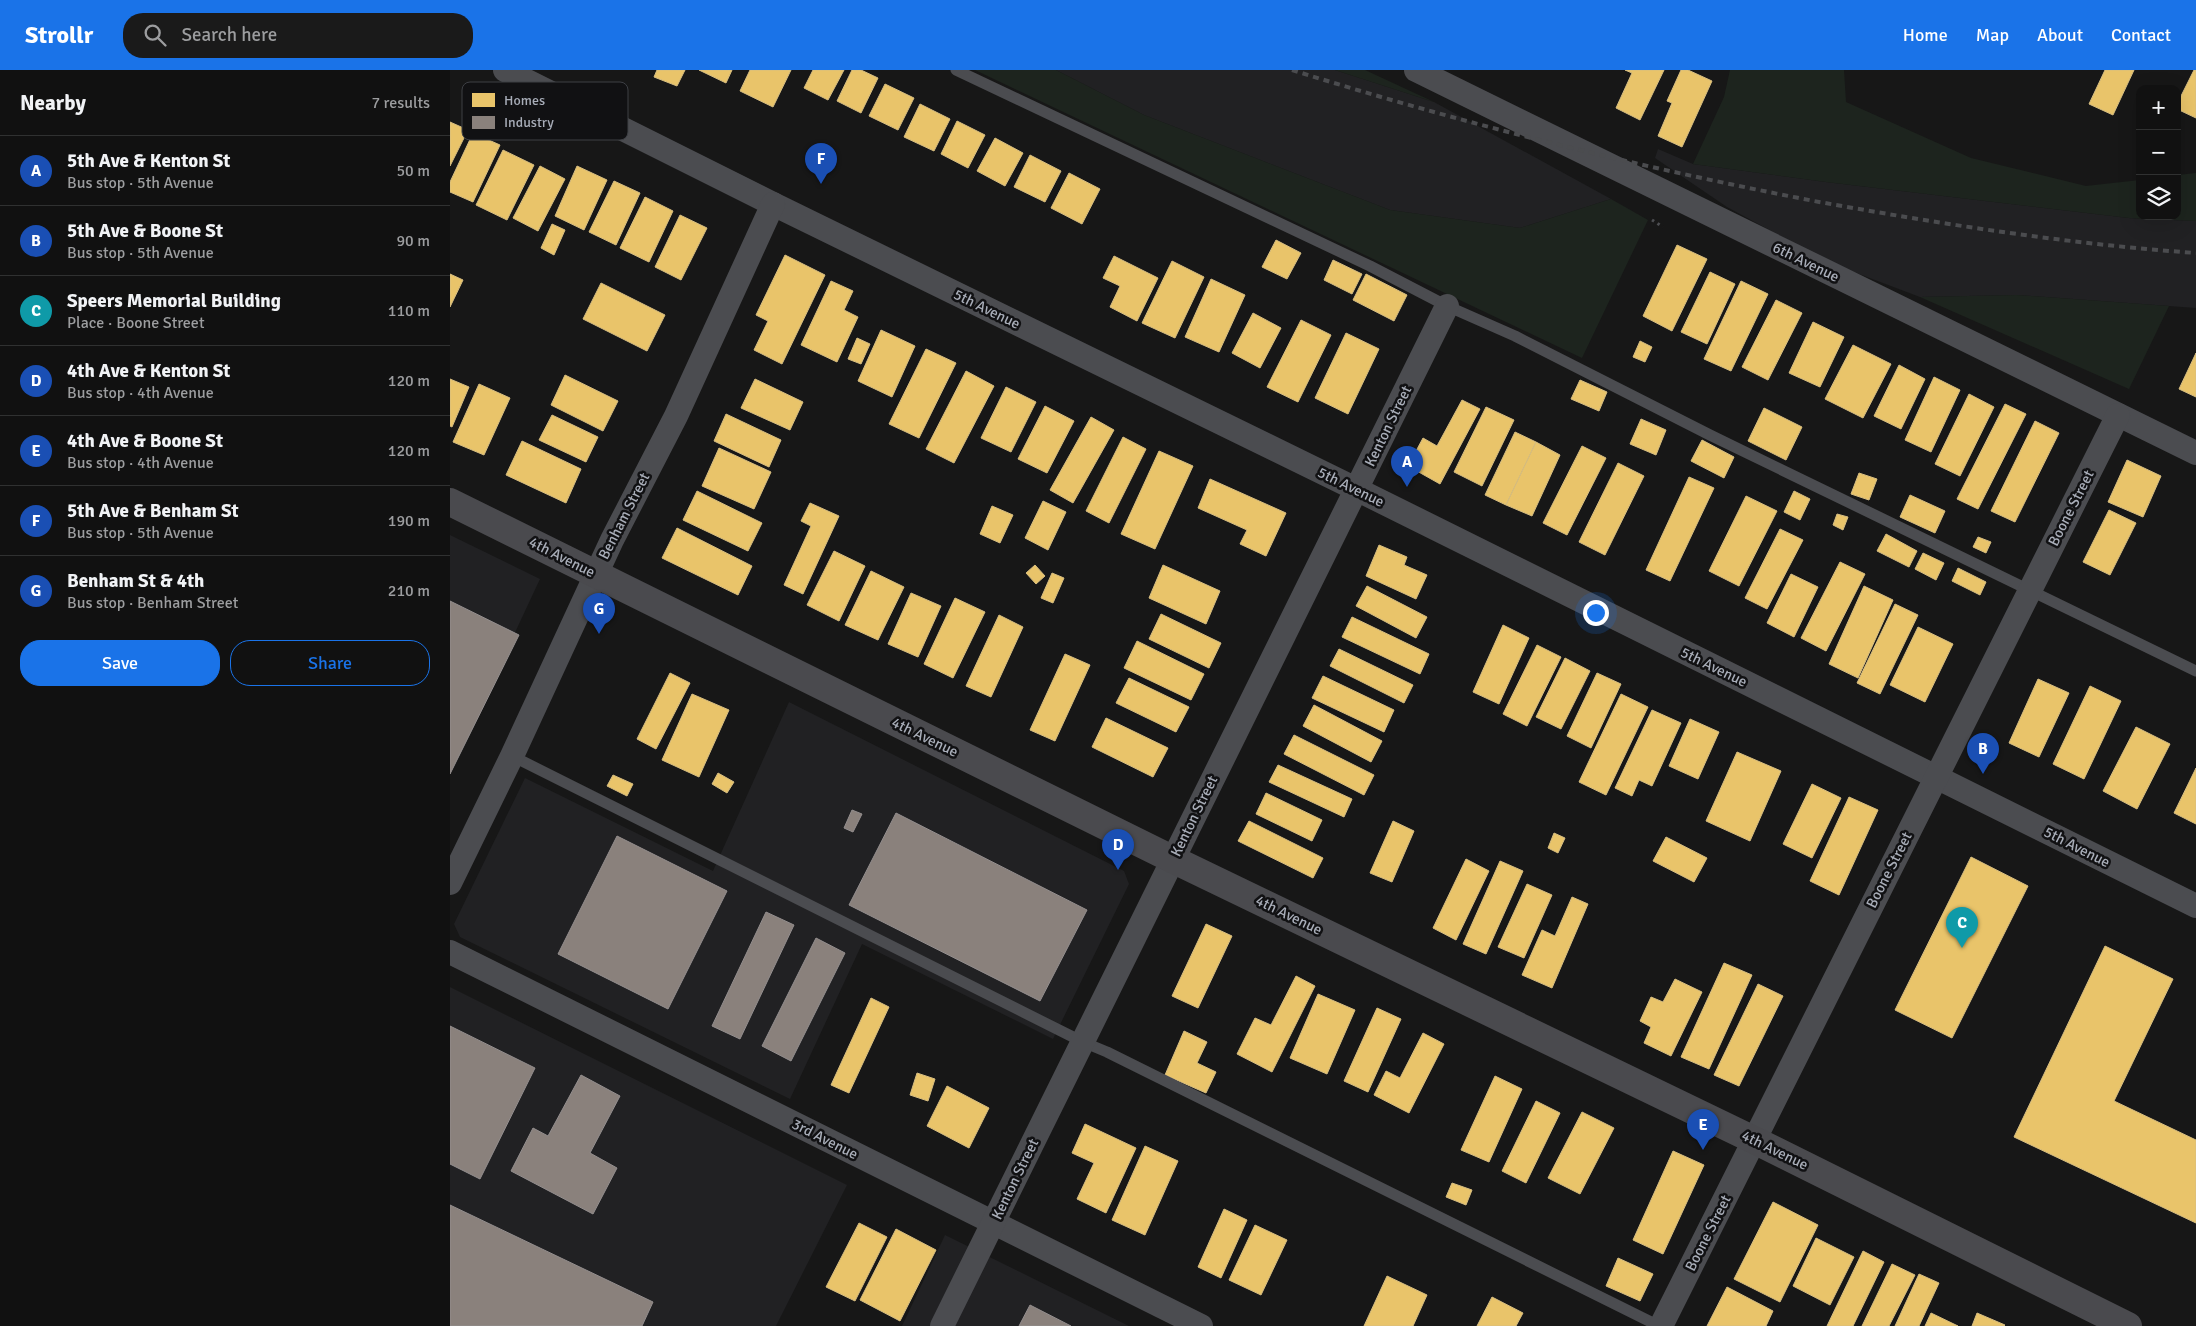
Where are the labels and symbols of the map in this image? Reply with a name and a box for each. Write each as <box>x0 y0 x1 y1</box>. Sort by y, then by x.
legend <box>462 82 628 140</box>
text: Homes <box>504 92 545 109</box>
text: Industry <box>504 114 554 131</box>
pin: F <box>805 143 837 184</box>
street label: 6th Avenue <box>1770 238 1842 286</box>
street label: 5th Avenue <box>951 285 1023 333</box>
street label: Kenton Street <box>1361 383 1415 469</box>
pin: A <box>1391 446 1423 487</box>
street label: 5th Avenue <box>1315 463 1387 511</box>
street label: Boone Street <box>2044 467 2098 549</box>
street label: Benham Street <box>594 470 654 562</box>
street label: 4th Avenue <box>526 533 598 581</box>
pin: G <box>583 593 615 634</box>
your location <box>1583 600 1609 626</box>
street label: 5th Avenue <box>1678 643 1750 691</box>
street label: 4th Avenue <box>889 713 961 761</box>
pin: B <box>1967 733 1999 774</box>
street label: Kenton Street <box>1167 773 1221 859</box>
street label: 5th Avenue <box>2041 823 2113 871</box>
pin: D <box>1102 829 1134 870</box>
street label: Boone Street <box>1862 829 1916 911</box>
street label: 4th Avenue <box>1253 891 1325 939</box>
pin: C <box>1946 907 1978 948</box>
pin: E <box>1687 1109 1719 1150</box>
street label: 3rd Avenue <box>789 1115 861 1163</box>
street label: 4th Avenue <box>1739 1126 1811 1174</box>
street label: Kenton Street <box>988 1136 1042 1222</box>
street label: Boone Street <box>1681 1192 1735 1274</box>

